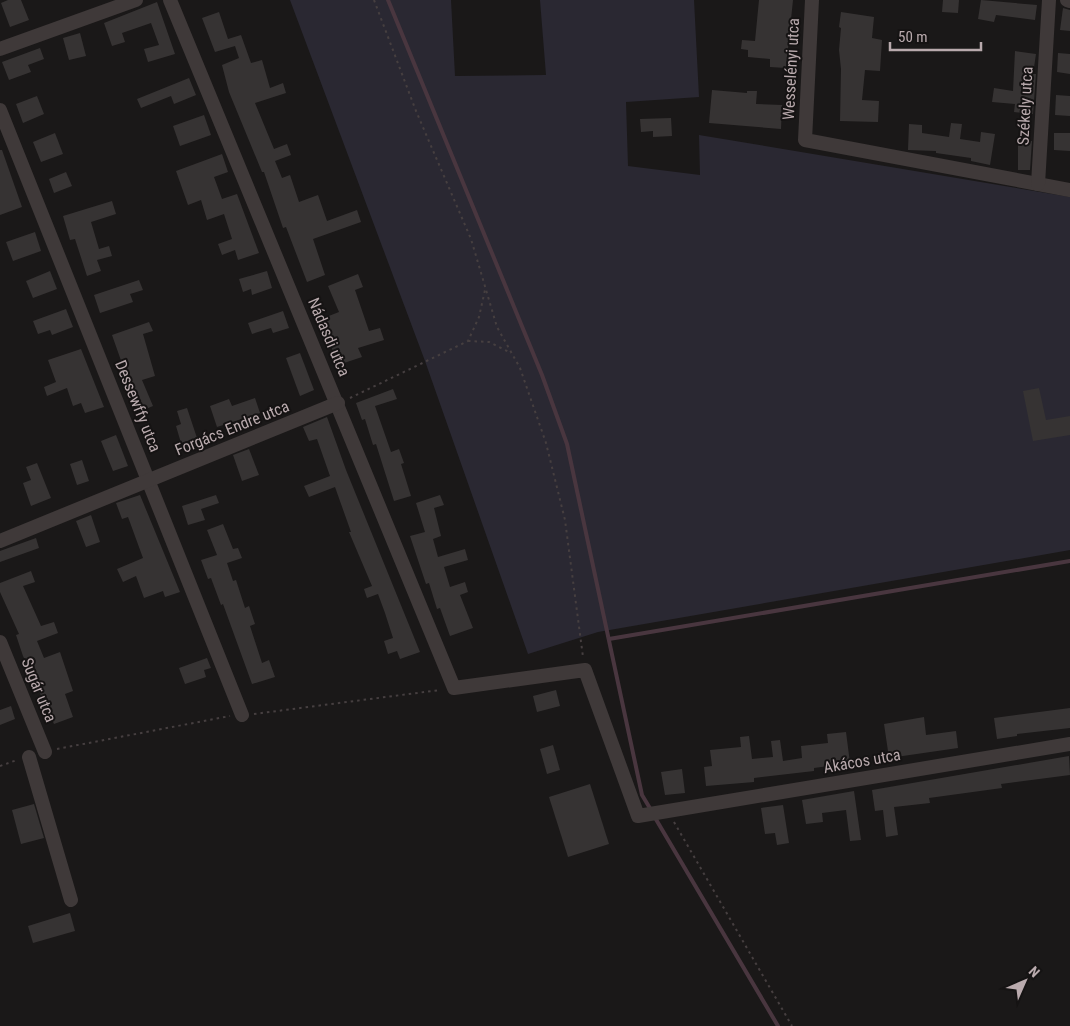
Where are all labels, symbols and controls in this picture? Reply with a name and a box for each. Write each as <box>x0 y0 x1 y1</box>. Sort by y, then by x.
street label: Wesselényi utca <box>779 18 803 120</box>
scale bar <box>890 20 981 52</box>
text: 50 m <box>898 28 928 46</box>
street label: Székely utca <box>1013 66 1037 146</box>
street label: Nádasdi utca <box>304 295 354 379</box>
street label: Dessewffy utca <box>111 357 165 455</box>
street label: Forgács Endre utca <box>172 396 292 460</box>
street label: Sugár utca <box>18 655 60 725</box>
street label: Akácos utca <box>822 745 902 777</box>
north arrow <box>1000 956 1050 1006</box>
text: N <box>1026 963 1043 980</box>

